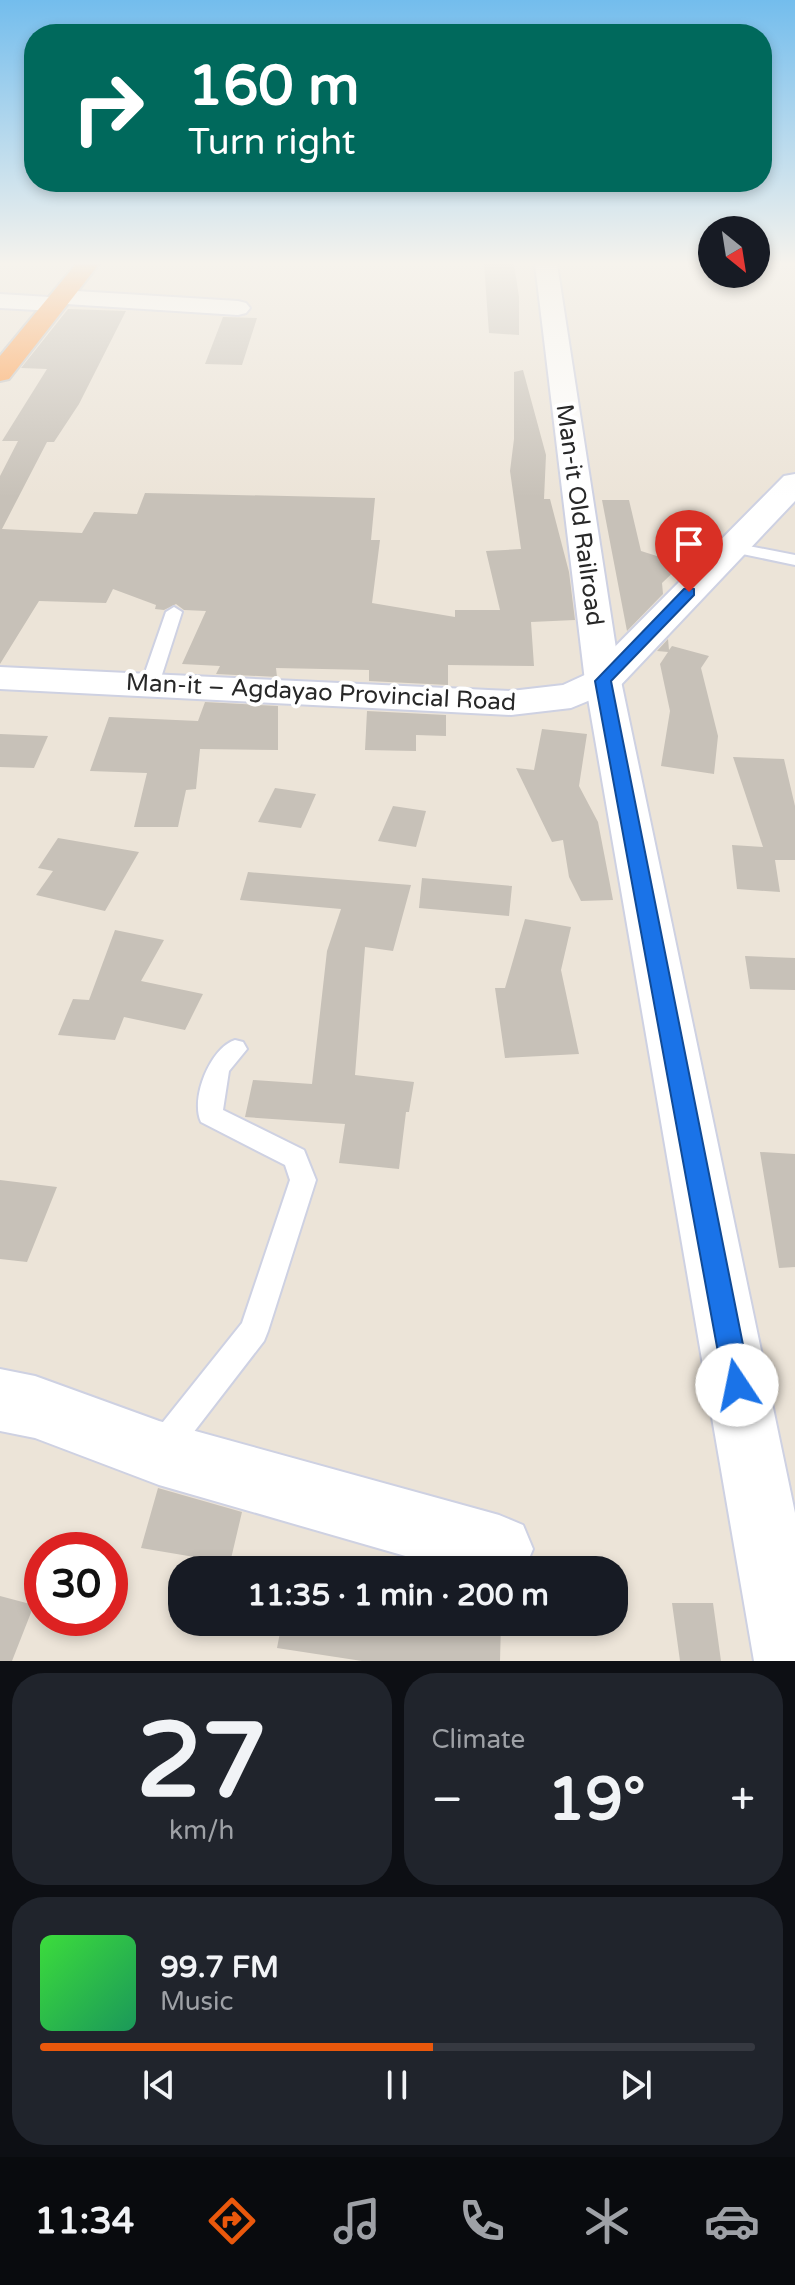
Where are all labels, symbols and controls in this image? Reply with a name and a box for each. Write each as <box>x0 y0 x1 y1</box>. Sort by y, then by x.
text: 160 m <box>188 53 359 120</box>
icon: right <box>56 56 160 160</box>
text: Turn right <box>188 121 355 164</box>
north arrow <box>698 216 770 288</box>
map controls <box>698 216 770 288</box>
street label: Man-it Old Railroad <box>550 402 609 628</box>
pin <box>655 510 723 592</box>
icon: arrive <box>667 522 711 566</box>
street label: Man-it – Agdayao Provincial Road <box>125 668 517 717</box>
position arrow <box>695 1343 779 1427</box>
speed limit sign: 30 <box>24 1532 128 1636</box>
text: 11:35 · 1 min · 200 m <box>247 1577 549 1614</box>
text: 27 <box>136 1700 267 1825</box>
text: Climate <box>432 1724 525 1755</box>
text: 19° <box>548 1764 646 1836</box>
text: − <box>432 1774 463 1827</box>
text: + <box>730 1774 755 1827</box>
text: km/h <box>169 1815 234 1846</box>
text: 99.7 FM <box>160 1949 279 1986</box>
text: Music <box>160 1986 233 2017</box>
icon: previous <box>137 2063 181 2107</box>
icon: pause <box>375 2063 419 2107</box>
icon: next <box>614 2063 658 2107</box>
icon: directions <box>204 2193 260 2249</box>
icon: music <box>329 2193 385 2249</box>
icon: phone <box>454 2193 510 2249</box>
icon: climate <box>579 2193 635 2249</box>
icon: car <box>704 2193 760 2249</box>
text: 11:34 <box>35 2200 134 2243</box>

